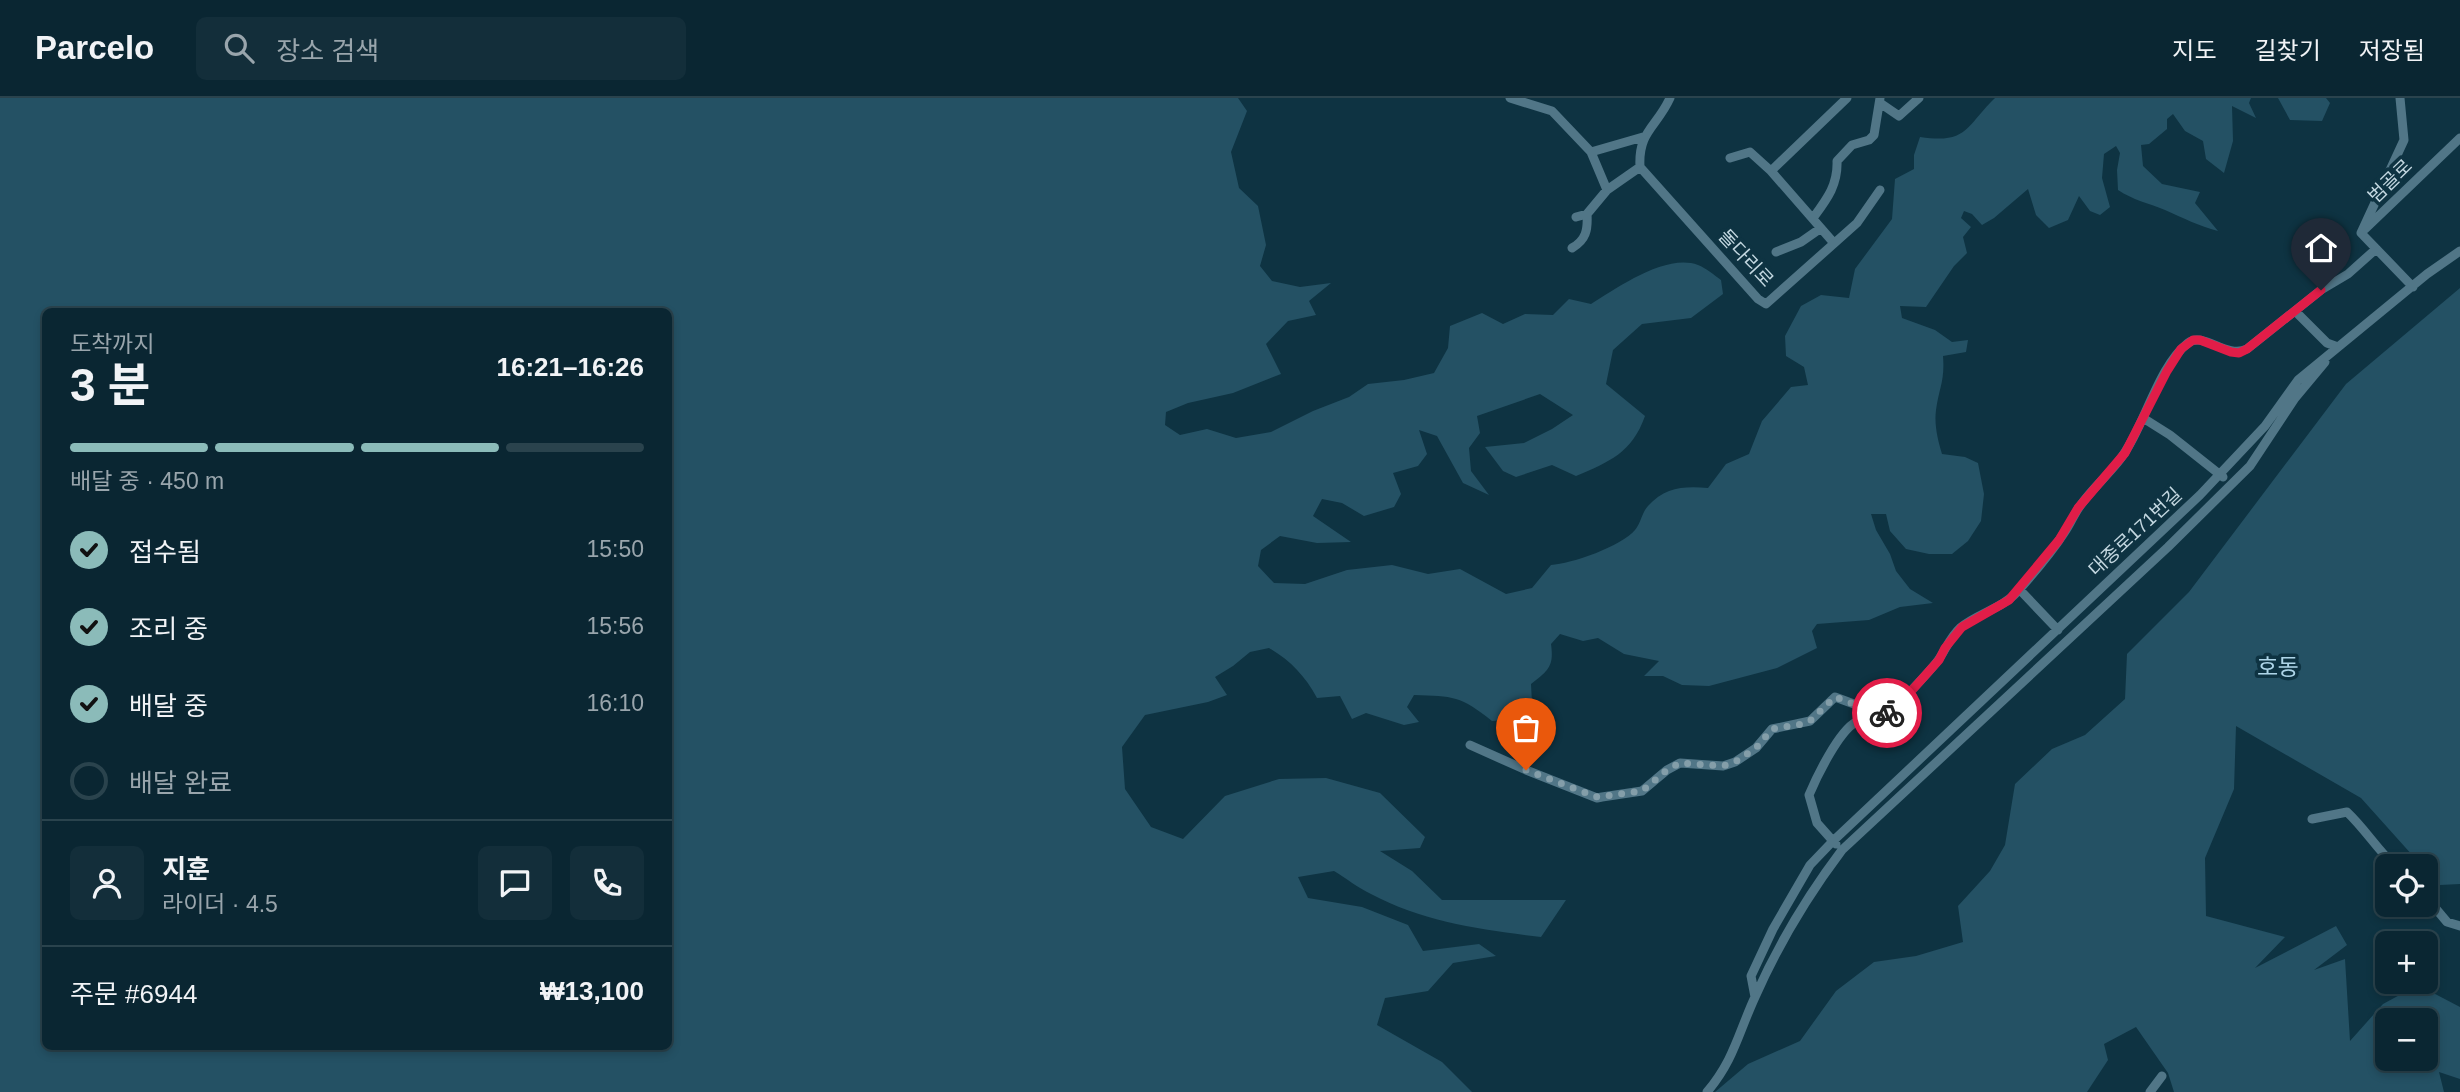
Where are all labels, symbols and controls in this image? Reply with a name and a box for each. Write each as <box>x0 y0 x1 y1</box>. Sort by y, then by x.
search box <box>196 17 686 80</box>
text: Parcelo <box>35 29 154 66</box>
icon: search <box>220 29 258 67</box>
text: 장소 검색 <box>276 36 379 66</box>
text: 지도 <box>2172 37 2217 64</box>
text: 길찾기 <box>2255 37 2321 64</box>
text: 저장됨 <box>2359 37 2425 64</box>
street label: 범골로 <box>2364 155 2416 207</box>
pin <box>2291 218 2351 290</box>
street label: 돌다리로 <box>1714 225 1778 291</box>
icon: home <box>2302 229 2340 267</box>
text: 도착까지 <box>70 331 155 357</box>
text: 16:21–16:26 <box>497 352 644 382</box>
text: 3 분 <box>70 359 151 411</box>
text: 배달 중 · 450 m <box>70 468 224 494</box>
street label: 대종로171번길 <box>2084 484 2186 580</box>
icon: check <box>70 531 108 569</box>
text: 15:50 <box>586 536 644 562</box>
text: 접수됨 <box>129 537 201 567</box>
icon: check <box>70 608 108 646</box>
text: 15:56 <box>586 613 644 639</box>
text: 조리 중 <box>129 614 208 644</box>
district label: 호동 <box>2257 654 2299 680</box>
courier <box>1852 678 1922 748</box>
icon: check <box>70 685 108 723</box>
text: 16:10 <box>586 690 644 716</box>
text: 배달 중 <box>129 691 208 721</box>
icon: bike <box>1868 694 1906 732</box>
pin <box>1496 698 1556 770</box>
icon: bag <box>1507 709 1545 747</box>
text: 배달 완료 <box>129 768 232 798</box>
button: person <box>70 846 144 920</box>
button: chat <box>478 846 552 920</box>
button: phone <box>570 846 644 920</box>
text: 지훈 <box>162 854 210 884</box>
map controls <box>2375 854 2438 1071</box>
button: locate <box>2375 854 2438 917</box>
text: 라이더 · 4.5 <box>162 891 278 917</box>
button: + <box>2375 931 2438 994</box>
text: ₩13,100 <box>540 976 644 1006</box>
text: 주문 #6944 <box>70 979 197 1009</box>
button: − <box>2375 1008 2438 1071</box>

